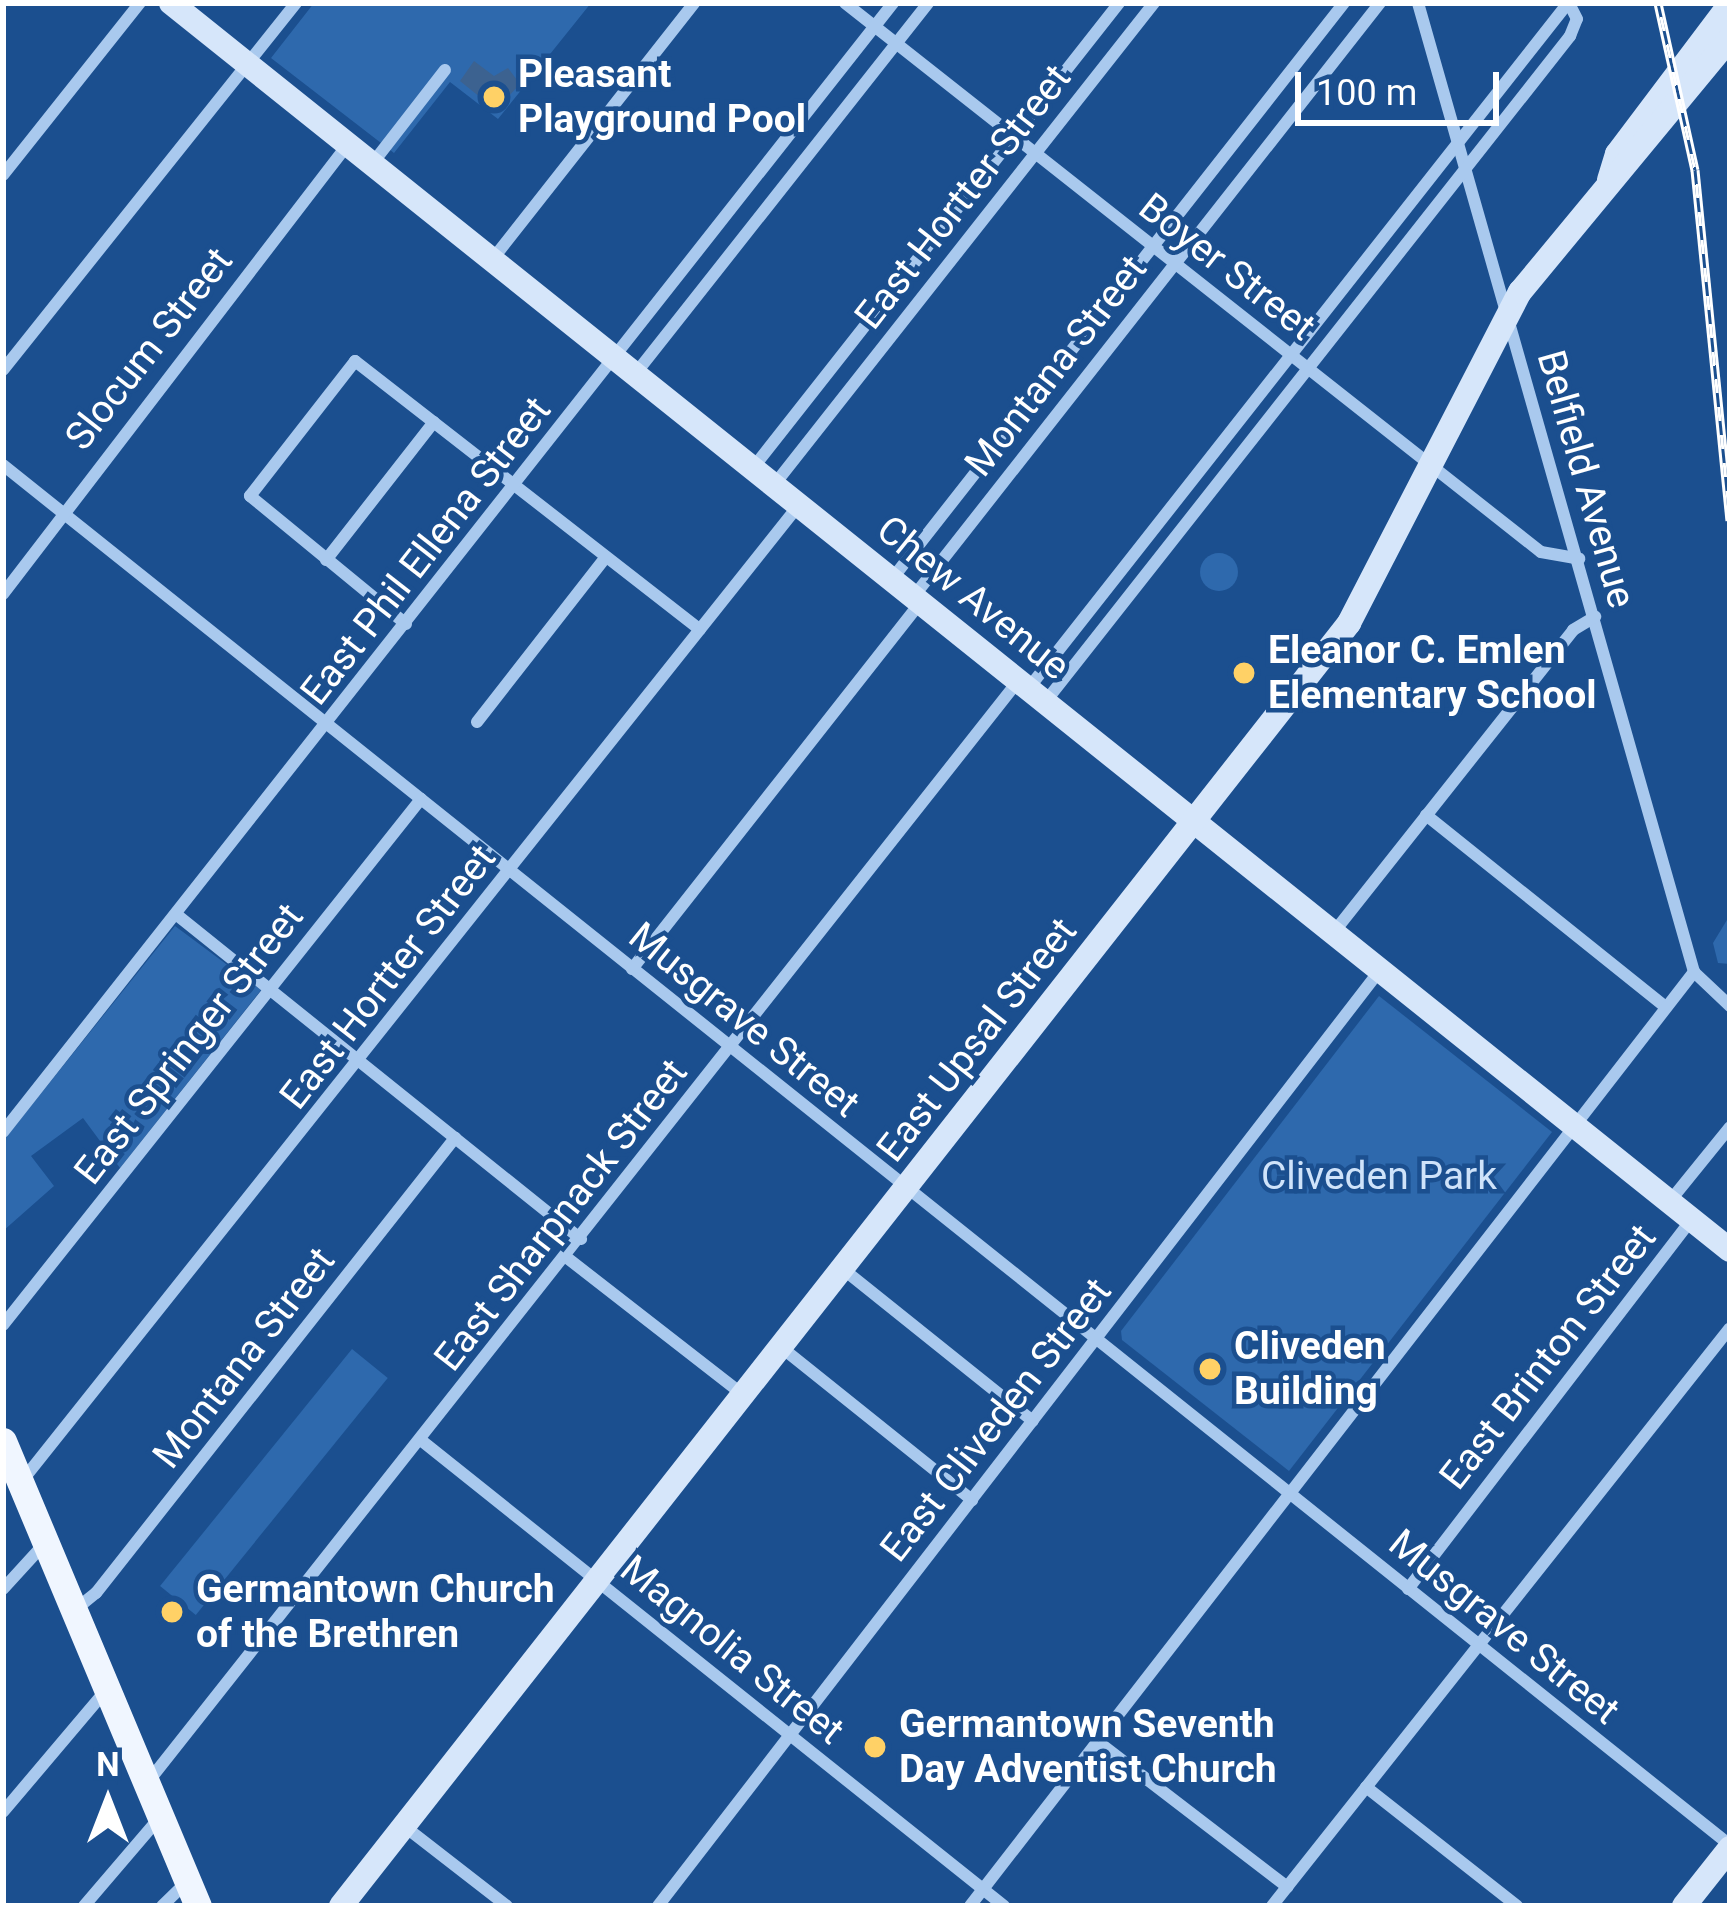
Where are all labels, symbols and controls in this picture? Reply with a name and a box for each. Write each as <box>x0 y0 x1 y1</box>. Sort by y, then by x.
scale bar <box>1301 48 1505 122</box>
place label: Pleasant Playground Pool <box>518 52 806 143</box>
street label: East Hortter Street <box>845 56 1081 338</box>
text: 100 m <box>1316 72 1417 114</box>
marker: Pleasant Playground Pool <box>481 84 507 110</box>
street label: Boyer Street <box>1129 184 1325 350</box>
street label: Slocum Street <box>56 239 242 459</box>
street label: Montana Street <box>955 246 1157 486</box>
street label: Belfield Avenue <box>1527 345 1645 613</box>
street label: East Phil Ellena Street <box>291 388 561 714</box>
street label: Chew Avenue <box>867 506 1079 690</box>
place label: Eleanor C. Emlen Elementary School <box>1268 628 1597 719</box>
marker: Eleanor C. Emlen Elementary School <box>1231 660 1257 686</box>
street label: East Hortter Street <box>270 836 506 1118</box>
street label: East Springer Street <box>65 894 313 1194</box>
street label: East Upsal Street <box>867 909 1087 1171</box>
street label: Musgrave Street <box>619 913 869 1127</box>
street label: East Sharpnack Street <box>425 1050 697 1380</box>
park label: Cliveden Park <box>1261 1153 1497 1199</box>
street label: East Brinton Street <box>1430 1215 1666 1499</box>
street label: Montana Street <box>143 1238 345 1478</box>
street label: East Cliveden Street <box>871 1269 1121 1571</box>
place label: Cliveden Building <box>1234 1324 1386 1415</box>
marker: Cliveden Building <box>1197 1356 1223 1382</box>
street label: Musgrave Street <box>1379 1520 1629 1734</box>
street label: Magnolia Street <box>611 1546 853 1754</box>
place label: Germantown Church of the Brethren <box>196 1567 555 1658</box>
marker: Germantown Church of the Brethren <box>159 1599 185 1625</box>
place label: Germantown Seventh Day Adventist Church <box>899 1702 1277 1793</box>
marker: Germantown Seventh Day Adventist Church <box>862 1734 888 1760</box>
north arrow <box>48 1741 168 1861</box>
text: N <box>96 1745 120 1784</box>

